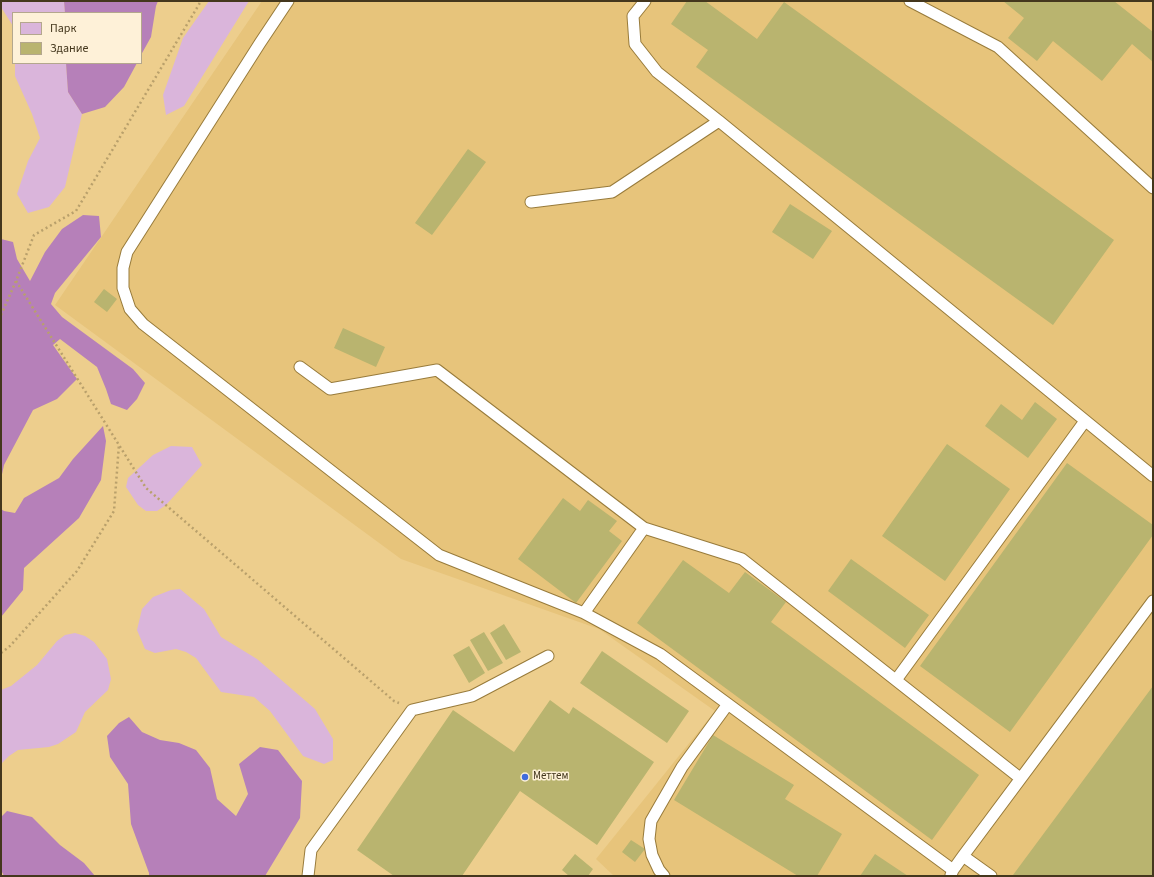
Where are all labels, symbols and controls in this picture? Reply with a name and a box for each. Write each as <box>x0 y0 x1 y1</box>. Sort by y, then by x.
legend <box>12 12 142 64</box>
text: Парк <box>50 20 76 37</box>
text: Здание <box>50 40 89 57</box>
place label: Меттем <box>533 770 569 784</box>
marker: Меттем <box>520 772 530 782</box>

